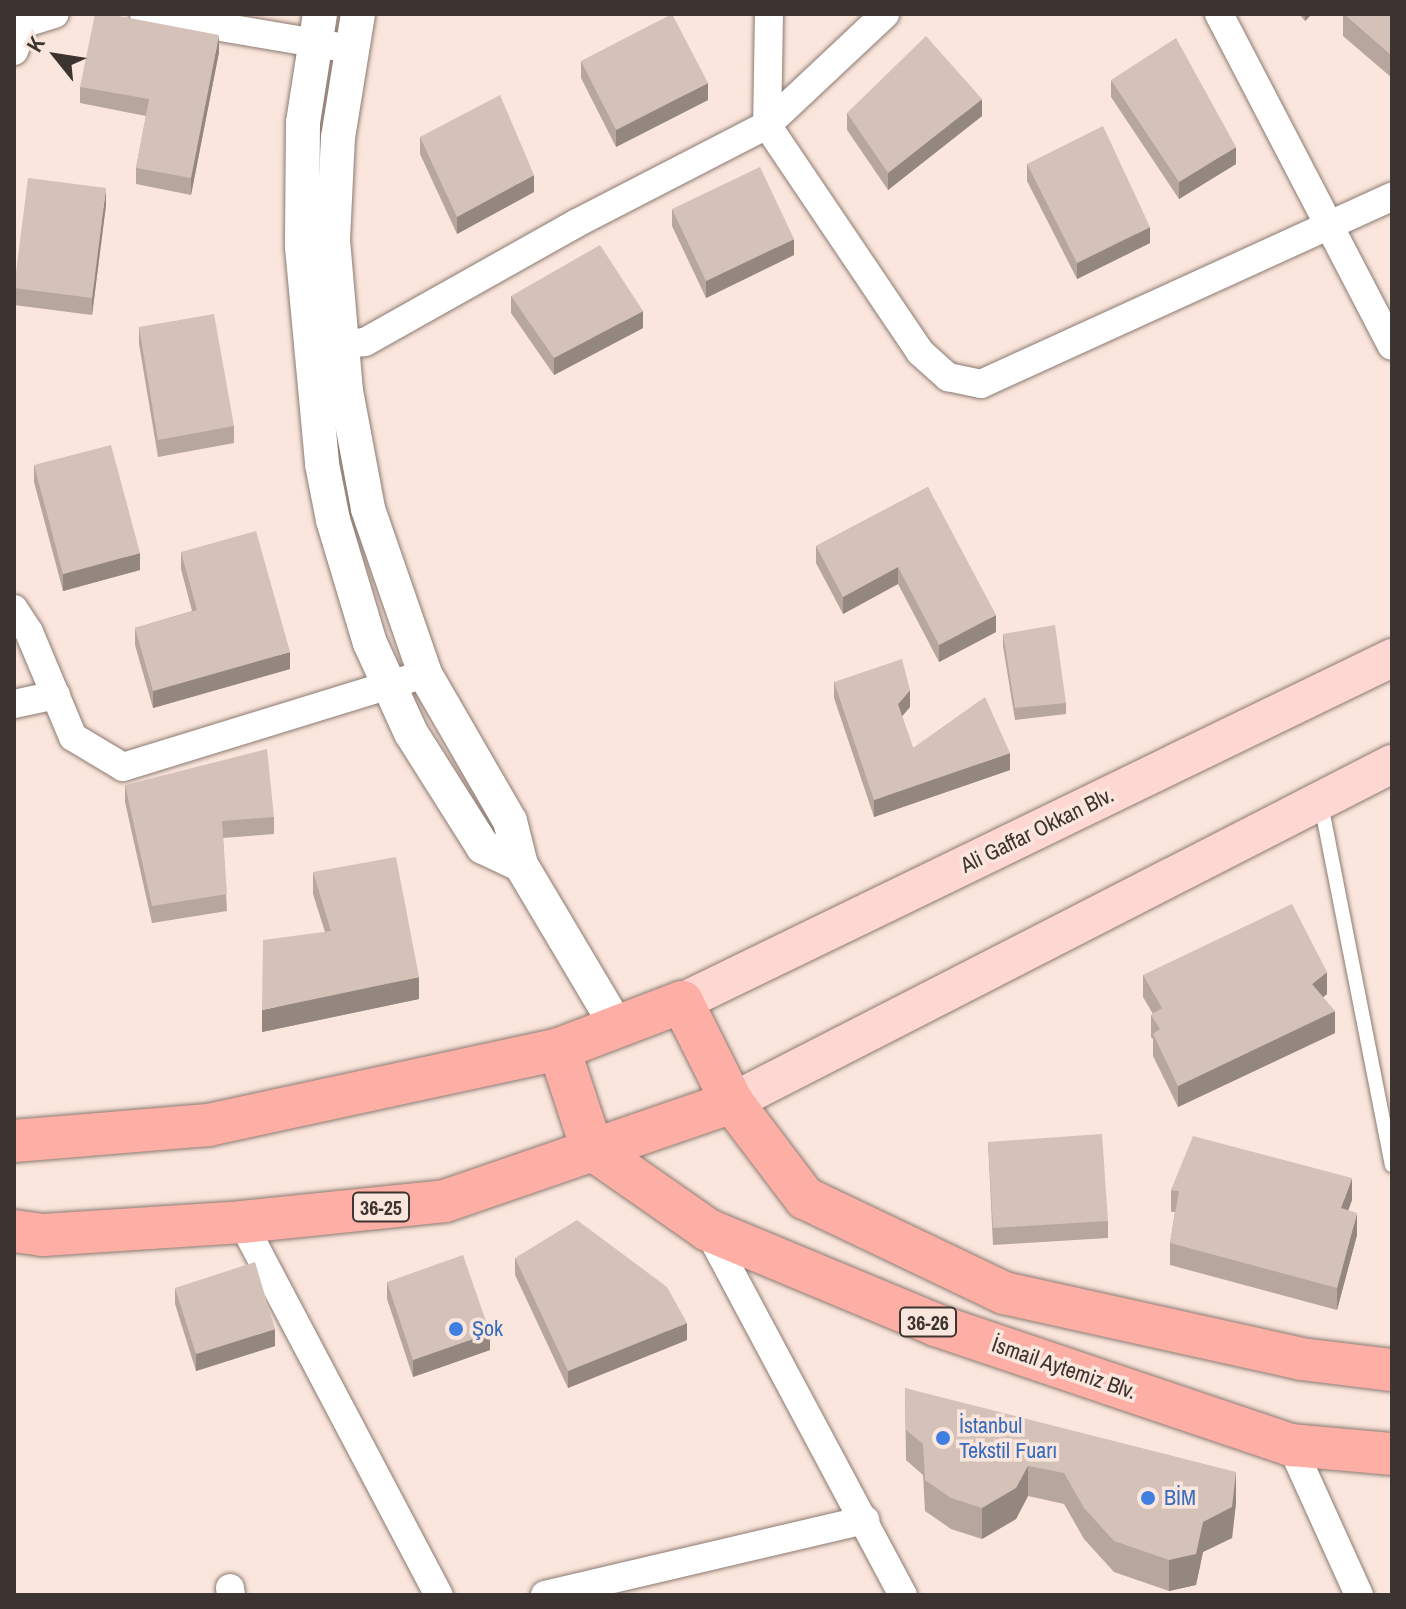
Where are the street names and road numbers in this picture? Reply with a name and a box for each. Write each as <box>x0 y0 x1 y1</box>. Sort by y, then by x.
street label: Ali Gaffar Okkan Blv. <box>956 782 1118 878</box>
road number: 36-25 <box>351 1191 411 1223</box>
road number: 36-26 <box>898 1306 958 1338</box>
street label: İsmail Aytemiz Blv. <box>988 1331 1140 1405</box>

